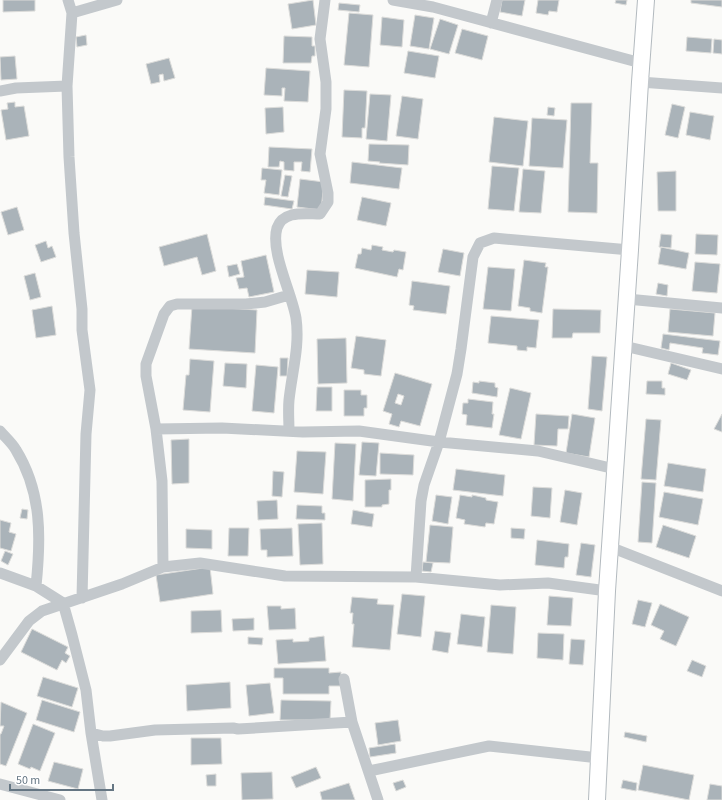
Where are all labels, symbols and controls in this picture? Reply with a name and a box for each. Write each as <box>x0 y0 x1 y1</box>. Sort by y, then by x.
scale bar <box>10 766 113 792</box>
text: 50 m <box>16 772 40 789</box>

